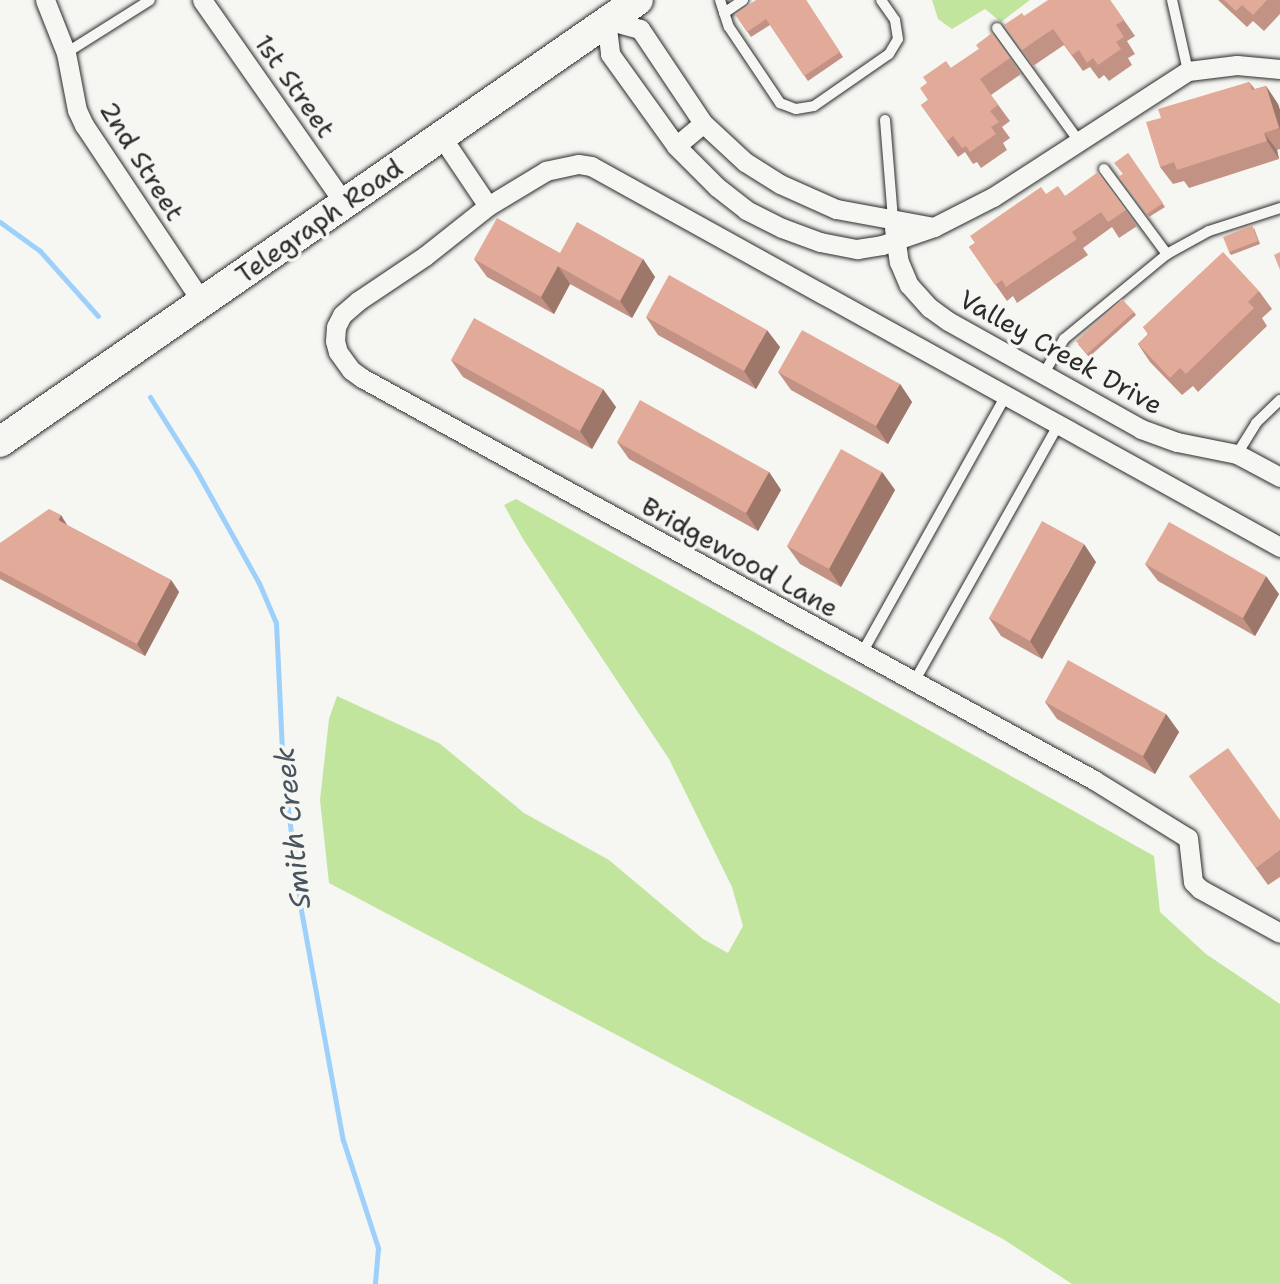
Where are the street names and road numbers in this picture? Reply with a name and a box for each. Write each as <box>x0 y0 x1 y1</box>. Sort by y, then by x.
street label: 1st Street <box>248 28 342 144</box>
street label: 2nd Street <box>93 96 191 226</box>
street label: Telegraph Road <box>230 152 408 290</box>
street label: Valley Creek Drive <box>954 283 1168 421</box>
street label: Bridgewood Lane <box>636 490 844 624</box>

